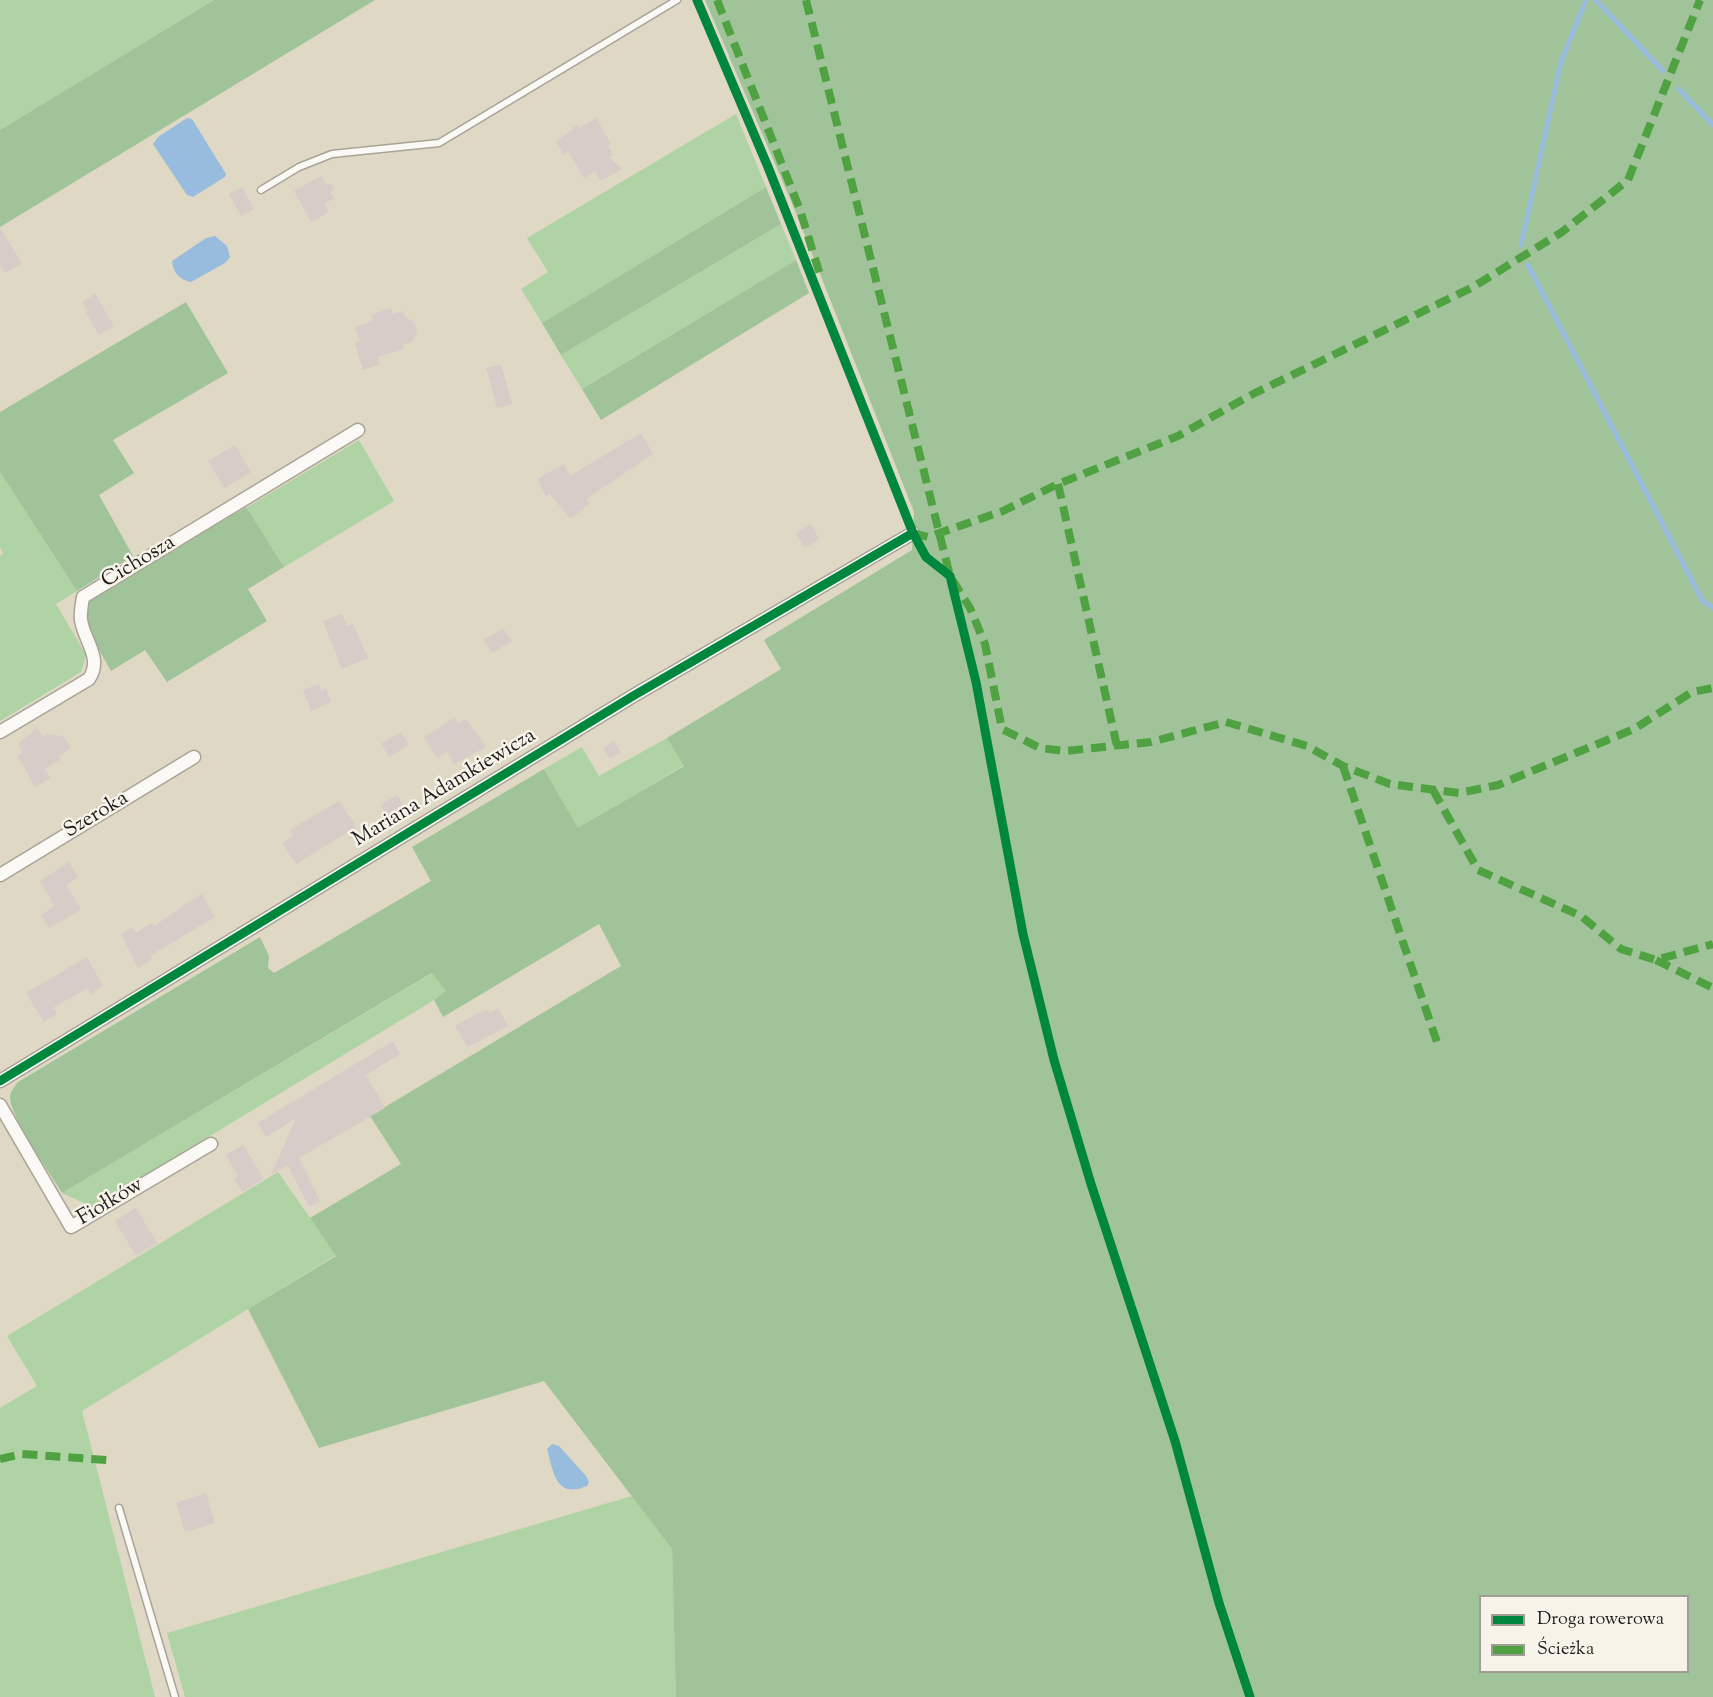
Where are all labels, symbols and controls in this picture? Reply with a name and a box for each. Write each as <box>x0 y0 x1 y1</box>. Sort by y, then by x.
street label: Cichosza <box>98 531 180 595</box>
street label: Mariana Adamkiewicza <box>349 724 541 854</box>
street label: Szeroka <box>60 787 134 845</box>
street label: Fiołków <box>73 1174 149 1232</box>
legend <box>1479 1595 1689 1673</box>
text: Droga rowerowa <box>1537 1607 1664 1633</box>
text: Ścieżka <box>1537 1637 1594 1663</box>

